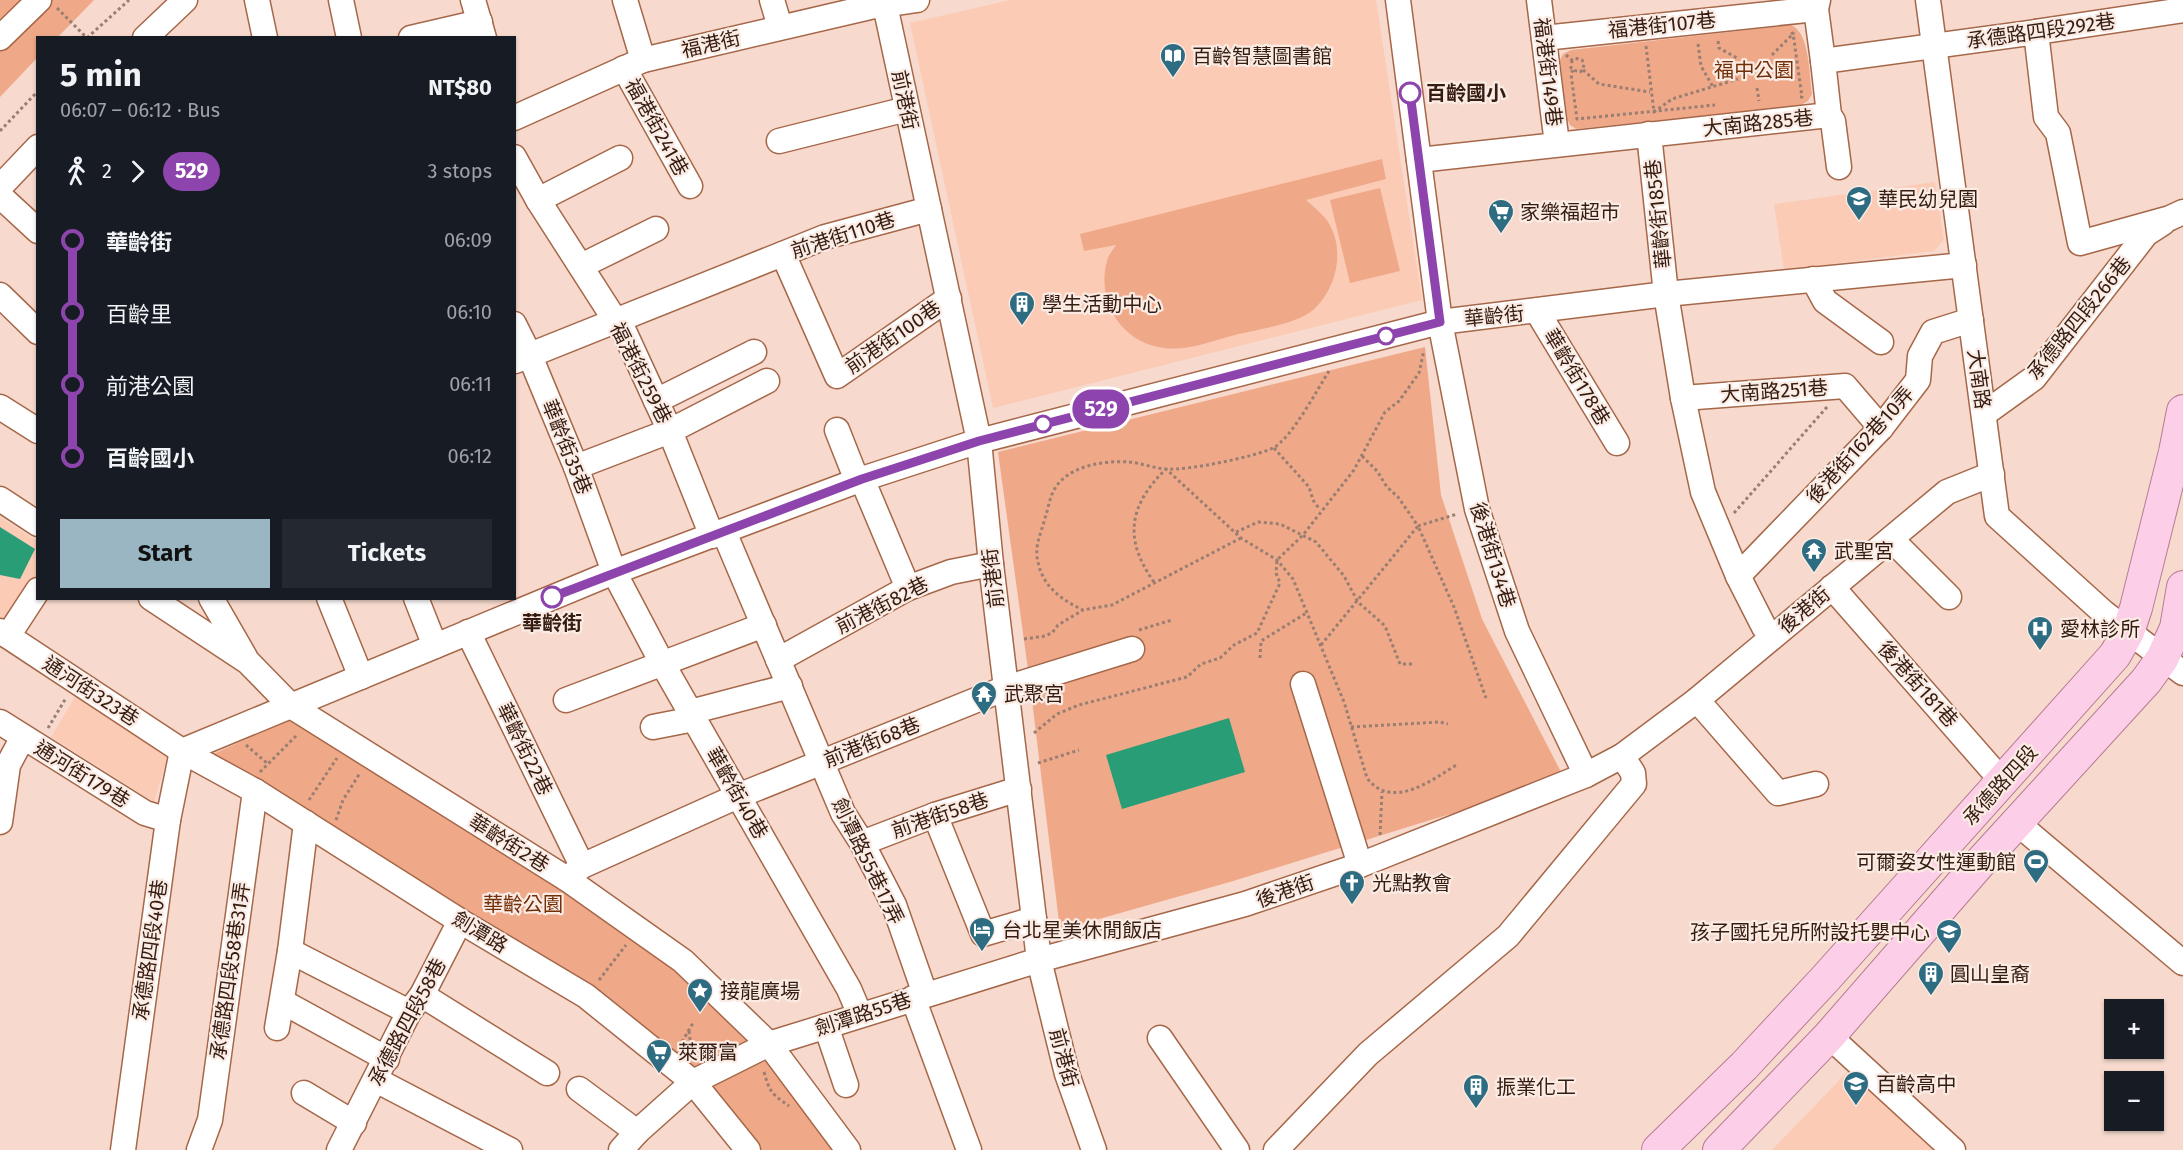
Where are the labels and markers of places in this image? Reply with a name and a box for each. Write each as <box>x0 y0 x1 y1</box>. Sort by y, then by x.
library icon: 百齡智慧圖書館 <box>1158 41 1188 79</box>
place label: 百齡智慧圖書館 <box>1192 44 1332 68</box>
place label: 百齡國小 <box>1426 81 1506 105</box>
marker: 百齡國小 <box>1399 82 1421 104</box>
school or university icon: 華民幼兒園 <box>1844 184 1874 222</box>
place label: 華民幼兒園 <box>1878 187 1978 211</box>
supermarket icon: 家樂福超市 <box>1486 197 1516 235</box>
place label: 家樂福超市 <box>1520 200 1620 224</box>
building icon: 學生活動中心 <box>1007 289 1037 327</box>
place label: 學生活動中心 <box>1042 292 1162 316</box>
unlabelled marker <box>1377 327 1395 345</box>
unlabelled marker <box>1034 415 1052 433</box>
temple icon: 武聖宮 <box>1799 536 1829 574</box>
place label: 武聖宮 <box>1834 539 1894 563</box>
marker: 華齡街 <box>541 586 563 608</box>
place label: 華齡街 <box>522 611 582 635</box>
hospital icon: 愛林診所 <box>2025 614 2055 652</box>
place label: 愛林診所 <box>2060 617 2140 641</box>
temple icon: 武聚宮 <box>969 679 999 717</box>
place label: 武聚宮 <box>1004 682 1064 706</box>
sports icon: 可爾姿女性運動館 <box>2021 847 2051 885</box>
place label: 可爾姿女性運動館 <box>1856 850 2016 874</box>
church icon: 光點教會 <box>1337 868 1367 906</box>
place label: 光點教會 <box>1372 871 1452 895</box>
hotel icon: 台北星美休閒飯店 <box>967 915 997 953</box>
school or university icon: 孩子國托兒所附設托嬰中心 <box>1934 917 1964 955</box>
place label: 台北星美休閒飯店 <box>1002 918 1162 942</box>
place label: 孩子國托兒所附設托嬰中心 <box>1690 920 1930 944</box>
building icon: 圓山皇裔 <box>1916 959 1946 997</box>
place label: 圓山皇裔 <box>1950 962 2030 986</box>
place icon: 接龍廣場 <box>685 976 715 1014</box>
place label: 接龍廣場 <box>720 979 800 1003</box>
supermarket icon: 萊爾富 <box>644 1037 674 1075</box>
place label: 萊爾富 <box>678 1040 738 1064</box>
school or university icon: 百齡高中 <box>1841 1069 1871 1107</box>
building icon: 振業化工 <box>1461 1072 1491 1110</box>
place label: 百齡高中 <box>1876 1072 1956 1096</box>
place label: 振業化工 <box>1496 1075 1576 1099</box>

